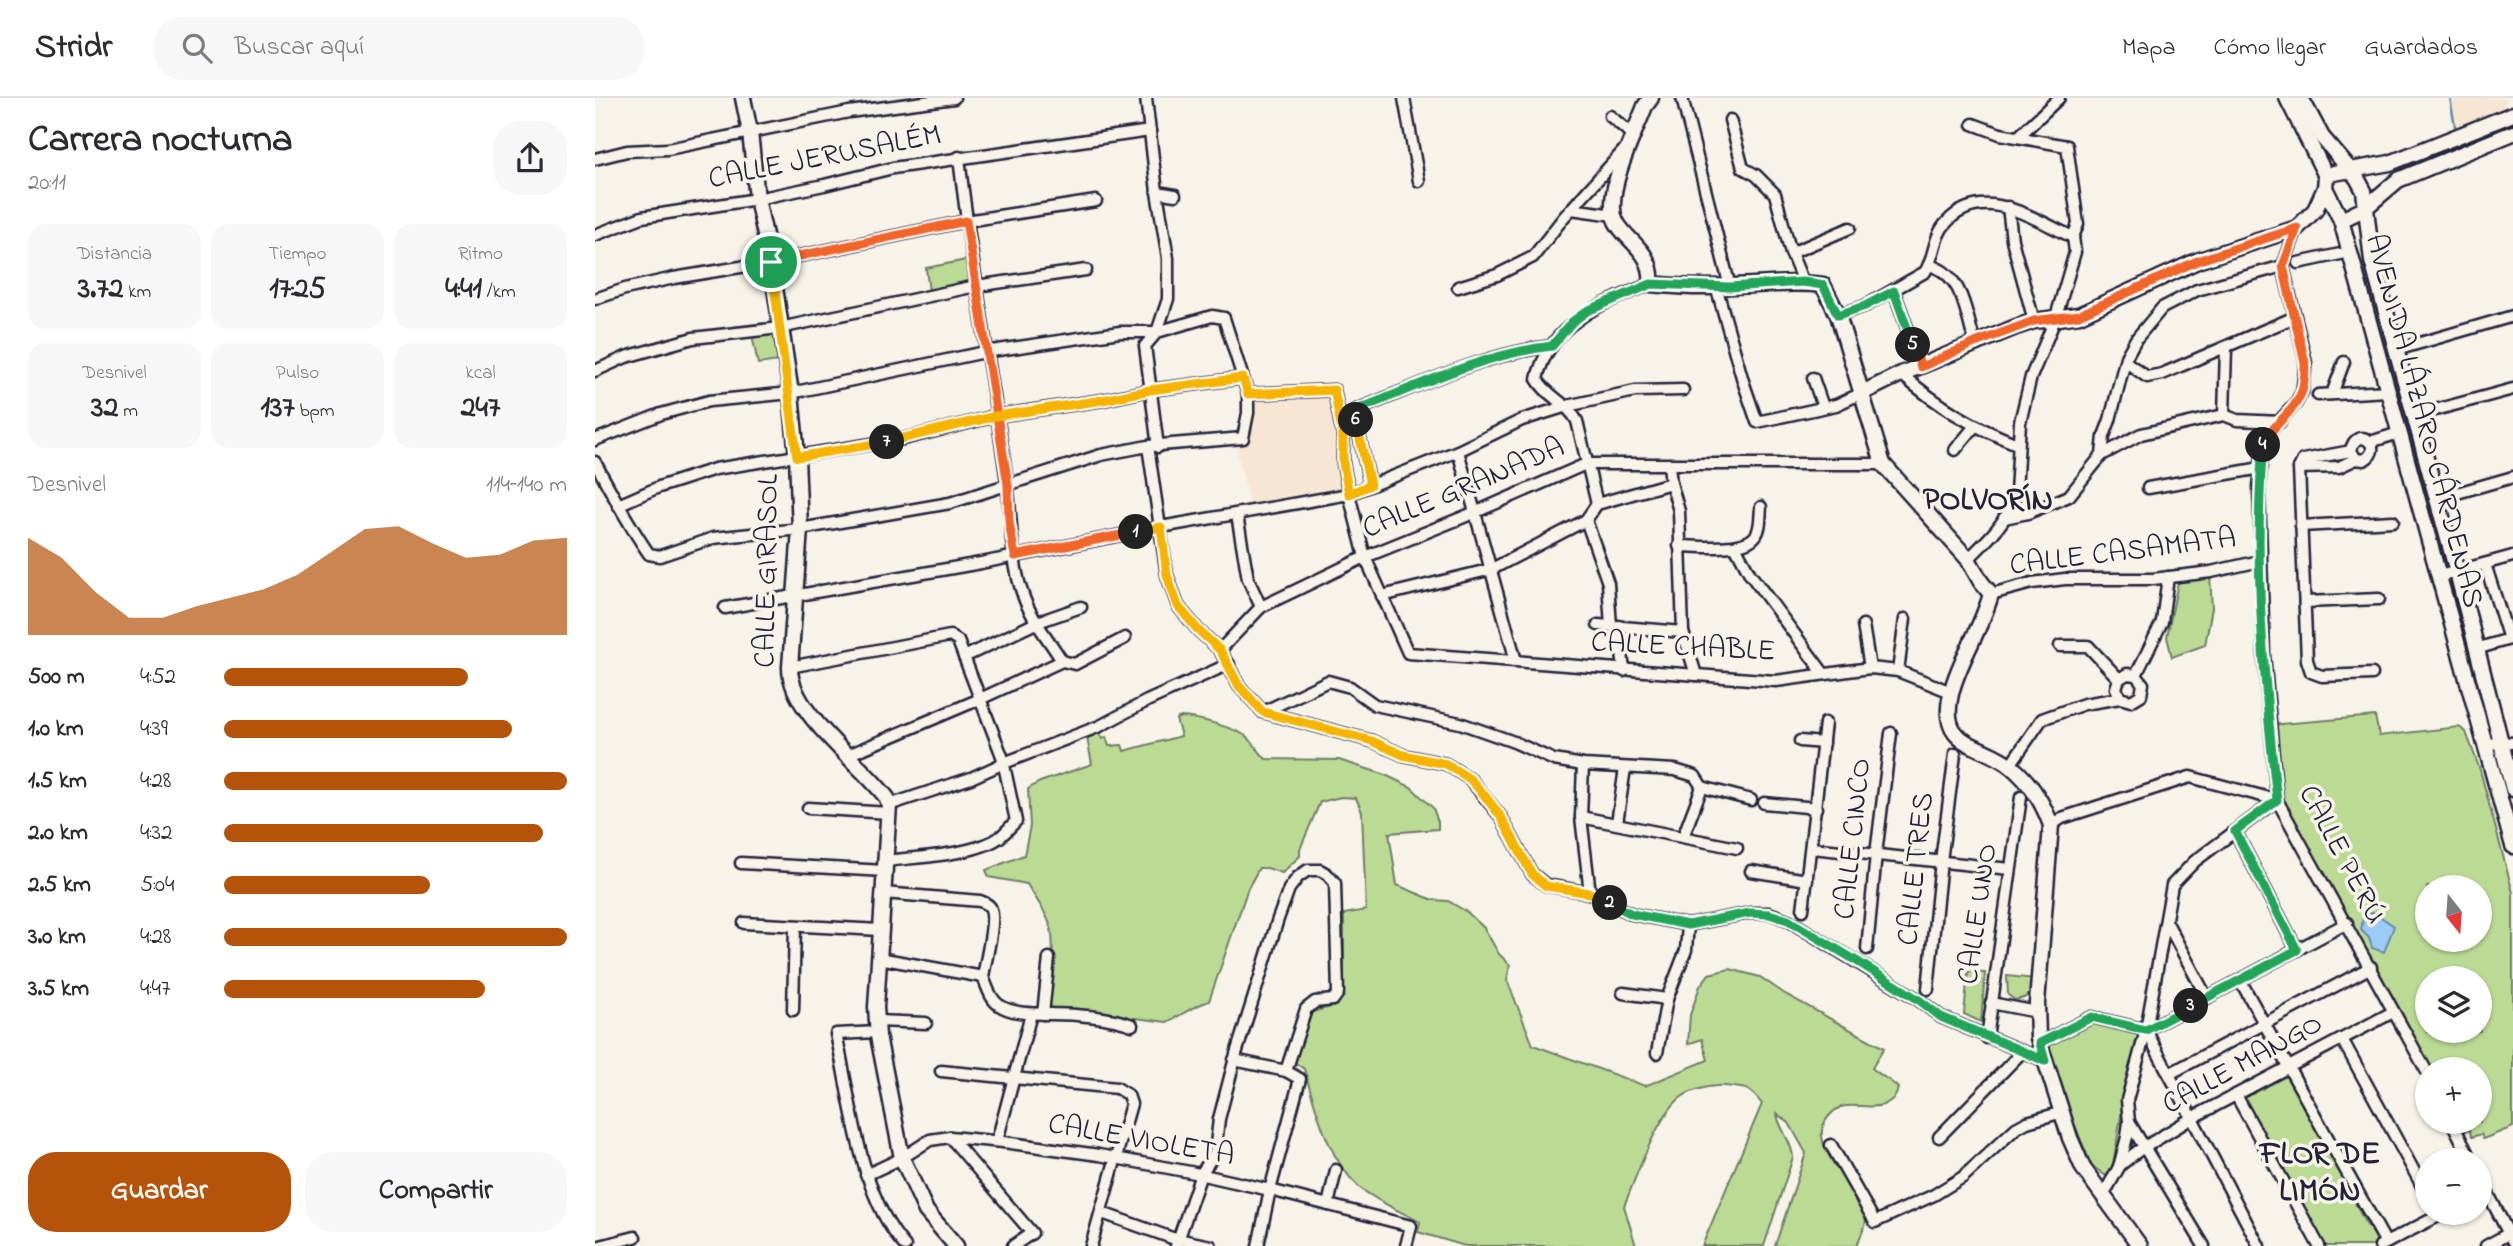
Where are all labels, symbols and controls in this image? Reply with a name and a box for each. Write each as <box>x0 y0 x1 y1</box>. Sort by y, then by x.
search box <box>154 17 644 80</box>
text: Stridr <box>35 24 112 72</box>
icon: search <box>178 29 216 67</box>
text: Buscar aquí <box>234 29 364 67</box>
text: Mapa <box>2122 31 2175 66</box>
text: Cómo llegar <box>2213 31 2326 66</box>
text: Guardados <box>2364 31 2478 66</box>
text: Carrera nocturna <box>28 113 293 169</box>
street label: CALLE JERUSALÉM <box>705 114 945 202</box>
button: share <box>493 121 567 195</box>
text: 20:11 <box>28 167 66 200</box>
street label: AVENIDA LÁZARO CÁRDENAS <box>2352 229 2494 613</box>
pin <box>741 232 801 292</box>
text: Distancia <box>77 241 152 268</box>
text: Tiempo <box>269 241 326 268</box>
text: Ritmo <box>458 241 503 268</box>
icon: arrive <box>752 243 790 281</box>
text: 3.72 <box>78 268 123 312</box>
text: 17:25 <box>269 268 326 312</box>
text: 4:41 <box>445 268 482 312</box>
text: km <box>123 279 151 306</box>
text: /km <box>482 279 516 306</box>
pin: 5 <box>1895 328 1931 362</box>
text: 5 <box>1907 331 1918 358</box>
text: Desnivel <box>82 360 147 387</box>
text: Pulso <box>276 360 319 387</box>
text: kcal <box>465 360 496 387</box>
text: 32 <box>91 387 118 431</box>
text: 137 <box>260 387 295 431</box>
text: 247 <box>461 387 500 431</box>
text: m <box>118 398 138 425</box>
text: bpm <box>295 398 335 425</box>
pin: 6 <box>1339 402 1373 438</box>
text: 6 <box>1351 406 1360 433</box>
pin: 7 <box>869 424 905 460</box>
street label: CALLE GRANADA <box>1356 427 1572 551</box>
text: 7 <box>883 428 890 455</box>
pin: 4 <box>2245 428 2281 462</box>
text: 4 <box>2259 431 2266 458</box>
text: Desnivel <box>28 469 106 502</box>
text: 114–140 m <box>486 469 567 502</box>
street label: CALLE GIRASOL <box>744 473 792 668</box>
district label: POLVORÍN <box>1923 478 2053 525</box>
pin: 1 <box>1119 514 1153 550</box>
street label: CALLE CASAMATA <box>2007 517 2239 589</box>
text: 1 <box>1132 518 1139 545</box>
street label: CALLE CHABLE <box>1590 621 1776 675</box>
text: 500 m <box>28 661 85 694</box>
text: 4:52 <box>140 661 176 694</box>
text: 1.0 km <box>28 713 84 746</box>
text: 4:39 <box>140 713 168 746</box>
street label: CALLE CINCO <box>1824 756 1884 922</box>
text: 1.5 km <box>28 765 87 798</box>
text: 4:28 <box>140 765 172 798</box>
street label: CALLE PERÚ <box>2286 778 2396 932</box>
street label: CALLE TRES <box>1887 790 1947 948</box>
text: 2.0 km <box>28 817 88 850</box>
text: 4:32 <box>140 817 172 850</box>
street label: CALLE UNO <box>1947 841 2011 987</box>
text: 2.5 km <box>28 869 91 902</box>
text: 5:04 <box>140 869 175 902</box>
north arrow <box>2415 875 2492 952</box>
map controls <box>2415 875 2492 1225</box>
pin: 2 <box>1593 886 1627 920</box>
text: 2 <box>1605 889 1614 916</box>
text: 3.0 km <box>28 921 86 954</box>
text: 4:28 <box>140 921 172 954</box>
button: layers <box>2415 966 2492 1043</box>
text: 3.5 km <box>28 973 89 1006</box>
text: 4:47 <box>140 973 170 1006</box>
pin: 3 <box>2173 988 2209 1024</box>
text: 3 <box>2187 992 2194 1019</box>
street label: CALLE MANGO <box>2155 1003 2331 1127</box>
button: + <box>2415 1057 2492 1134</box>
street label: CALLE VIOLETA <box>1044 1103 1238 1179</box>
district label: FLOR DE LIMÓN <box>2258 1132 2380 1216</box>
button: − <box>2415 1148 2492 1225</box>
button: Guardar <box>28 1152 291 1232</box>
button: Compartir <box>305 1152 567 1232</box>

